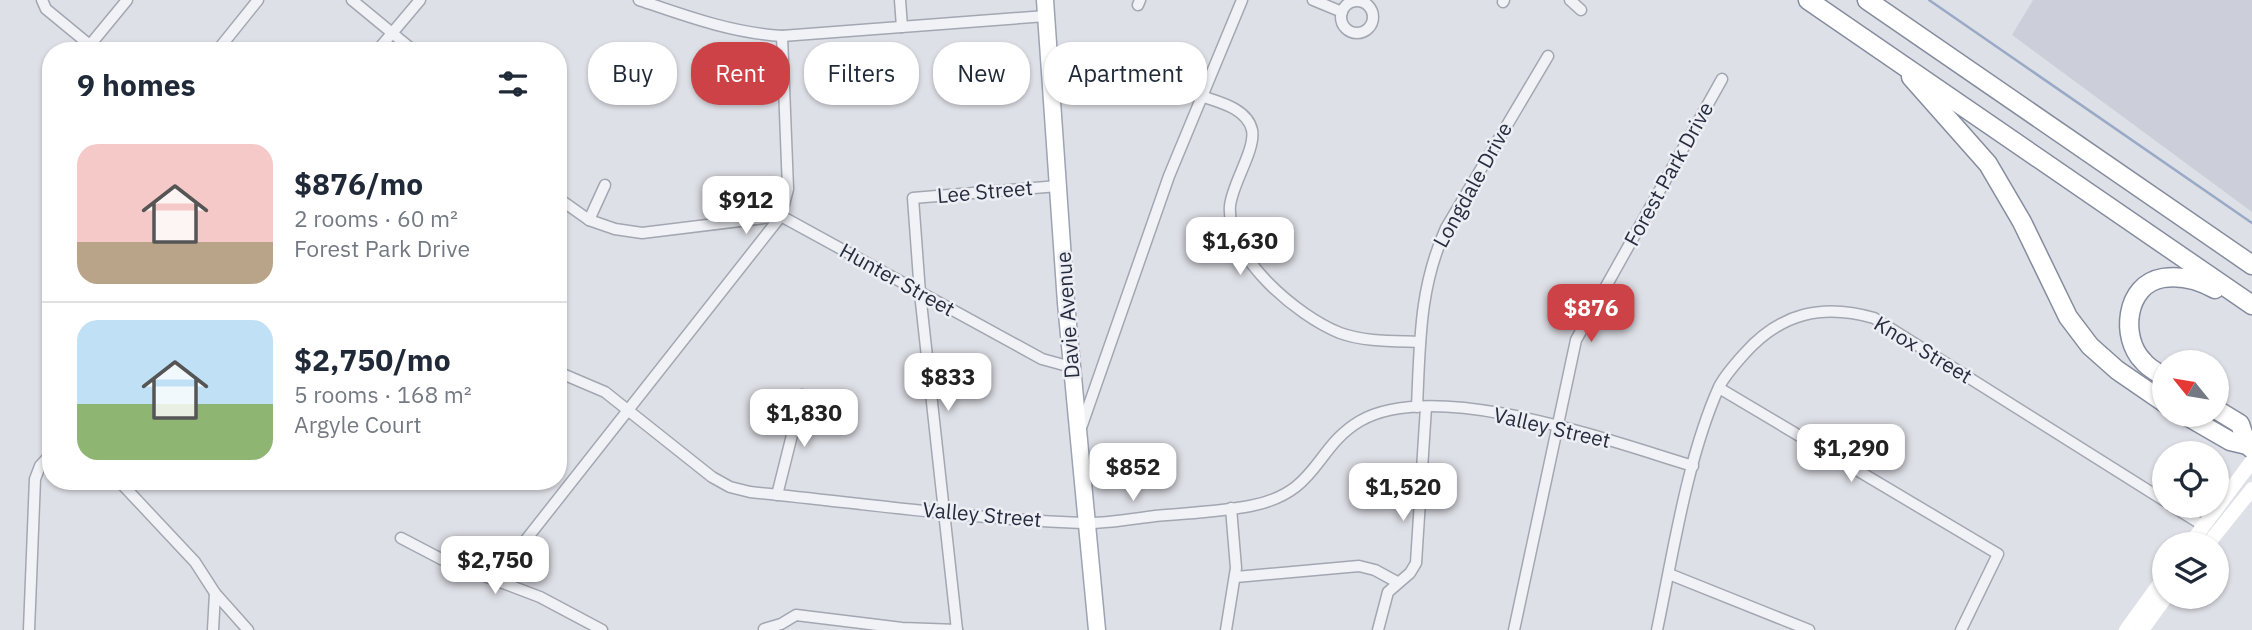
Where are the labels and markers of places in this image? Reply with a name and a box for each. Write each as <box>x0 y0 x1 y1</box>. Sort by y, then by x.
pin: $912 <box>705 176 787 236</box>
pin: $1,630 <box>1183 218 1297 277</box>
pin: $876 <box>1550 284 1632 344</box>
pin: $833 <box>907 354 989 413</box>
pin: $1,830 <box>747 390 861 449</box>
pin: $1,290 <box>1794 424 1908 484</box>
pin: $852 <box>1092 444 1174 503</box>
pin: $1,520 <box>1346 463 1460 523</box>
pin: $2,750 <box>438 536 552 596</box>

